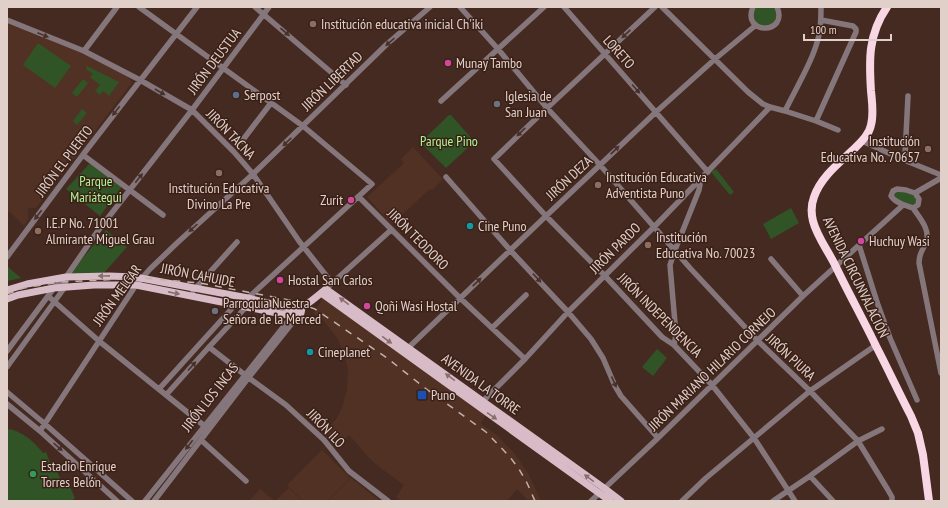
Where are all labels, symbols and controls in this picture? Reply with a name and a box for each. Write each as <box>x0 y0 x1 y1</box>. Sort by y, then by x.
place label: Institución educativa inicial Ch'iki <box>321 15 483 33</box>
scale bar <box>804 16 891 42</box>
marker: Institución educativa inicial Ch'iki <box>308 19 318 29</box>
text: 100 m <box>810 22 837 37</box>
street label: JIRÓN DEUSTUA <box>183 24 245 98</box>
one-way arrow <box>279 28 290 37</box>
one-way arrow <box>621 29 631 38</box>
one-way arrow <box>38 32 50 38</box>
street label: LORETO <box>599 32 639 73</box>
one-way arrow <box>385 37 395 46</box>
street label: JIRÓN LIBERTAD <box>297 47 366 115</box>
place label: Munay Tambo <box>456 54 522 72</box>
marker: Munay Tambo <box>443 58 453 68</box>
one-way arrow <box>631 84 641 94</box>
place label: Serpost <box>244 86 280 104</box>
place label: Iglesia de San Juan <box>505 87 552 121</box>
one-way arrow <box>154 88 166 95</box>
marker: Serpost <box>231 90 241 100</box>
marker: Iglesia de San Juan <box>492 99 502 109</box>
street label: JIRÓN TACNA <box>202 104 260 163</box>
one-way arrow <box>112 106 121 117</box>
street label: JIRÓN EL PUERTO <box>31 122 97 201</box>
one-way arrow <box>516 127 526 137</box>
park label: Parque Pino <box>420 132 478 150</box>
place label: Institución Educativa No. 70657 <box>821 132 920 166</box>
one-way arrow <box>282 137 292 147</box>
marker: Institución Educativa No. 70657 <box>923 144 933 154</box>
one-way arrow <box>610 146 620 155</box>
street label: JIRÓN DEZA <box>541 152 596 205</box>
marker: Institución Educativa Divino La Pre <box>214 168 224 178</box>
place label: Institución Educativa Adventista Puno <box>606 168 707 202</box>
park label: Parque Mariátegui <box>70 172 122 206</box>
one-way arrow <box>135 173 143 183</box>
place label: Institución Educativa Divino La Pre <box>169 179 269 213</box>
marker: Institución Educativa Adventista Puno <box>593 180 603 190</box>
place label: Zurit <box>320 191 343 209</box>
marker: Zurit <box>346 195 356 205</box>
street label: JIRÓN TEODORO <box>383 204 453 274</box>
one-way arrow <box>34 210 42 220</box>
place label: I.E.P No. 71001 Almirante Miguel Grau <box>46 214 155 248</box>
street label: AVENIDA CIRCUNVALACIÓN <box>819 214 893 340</box>
place label: Cine Puno <box>478 217 527 235</box>
street label: JIRÓN PARDO <box>585 218 645 278</box>
marker: Cine Puno <box>465 221 475 231</box>
one-way arrow <box>188 224 199 233</box>
marker: I.E.P No. 71001 Almirante Miguel Grau <box>33 226 43 236</box>
place label: Institución Educativa No. 70023 <box>656 228 755 262</box>
place label: Huchuy Wasi <box>869 232 930 250</box>
marker: Huchuy Wasi <box>856 236 866 246</box>
marker: Institución Educativa No. 70023 <box>643 240 653 250</box>
street label: JIRÓN CAHUIDE <box>158 259 237 291</box>
street label: JIRÓN MELGAR <box>88 261 145 330</box>
street label: JIRÓN INDEPENDENCIA <box>613 268 706 361</box>
place label: Hostal San Carlos <box>288 271 373 289</box>
one-way arrow <box>97 273 110 279</box>
one-way arrow <box>532 274 541 283</box>
marker: Hostal San Carlos <box>275 275 285 285</box>
one-way arrow <box>472 277 482 287</box>
one-way arrow <box>168 290 180 296</box>
place label: Parroquia Nuestra Señora de la Merced <box>223 294 321 328</box>
place label: Qoñi Wasi Hostal <box>375 297 458 315</box>
one-way arrow <box>339 298 349 306</box>
marker: Qoñi Wasi Hostal <box>362 301 372 311</box>
street label: JIRÓN MARIANO HILARIO CORNEJO <box>644 303 780 435</box>
marker: Parroquia Nuestra Señora de la Merced <box>210 306 220 316</box>
street label: JIRÓN PIURA <box>762 329 820 385</box>
one-way arrow <box>381 336 392 345</box>
place label: Cineplanet <box>318 343 370 361</box>
marker: Cineplanet <box>305 347 315 357</box>
street label: AVENIDA LA TORRE <box>438 349 524 419</box>
street label: JIRÓN LOS INCAS <box>177 359 242 436</box>
one-way arrow <box>187 360 196 371</box>
one-way arrow <box>444 373 455 381</box>
one-way arrow <box>610 376 617 388</box>
place label: Puno <box>431 386 455 404</box>
marker: Puno <box>416 389 428 401</box>
street label: JIRÓN ILO <box>302 404 349 451</box>
one-way arrow <box>487 412 498 420</box>
one-way arrow <box>185 439 194 450</box>
one-way arrow <box>53 443 63 452</box>
place label: Estadio Enrique Torres Belón <box>41 457 116 491</box>
marker: Estadio Enrique Torres Belón <box>28 469 38 479</box>
one-way arrow <box>584 473 595 482</box>

